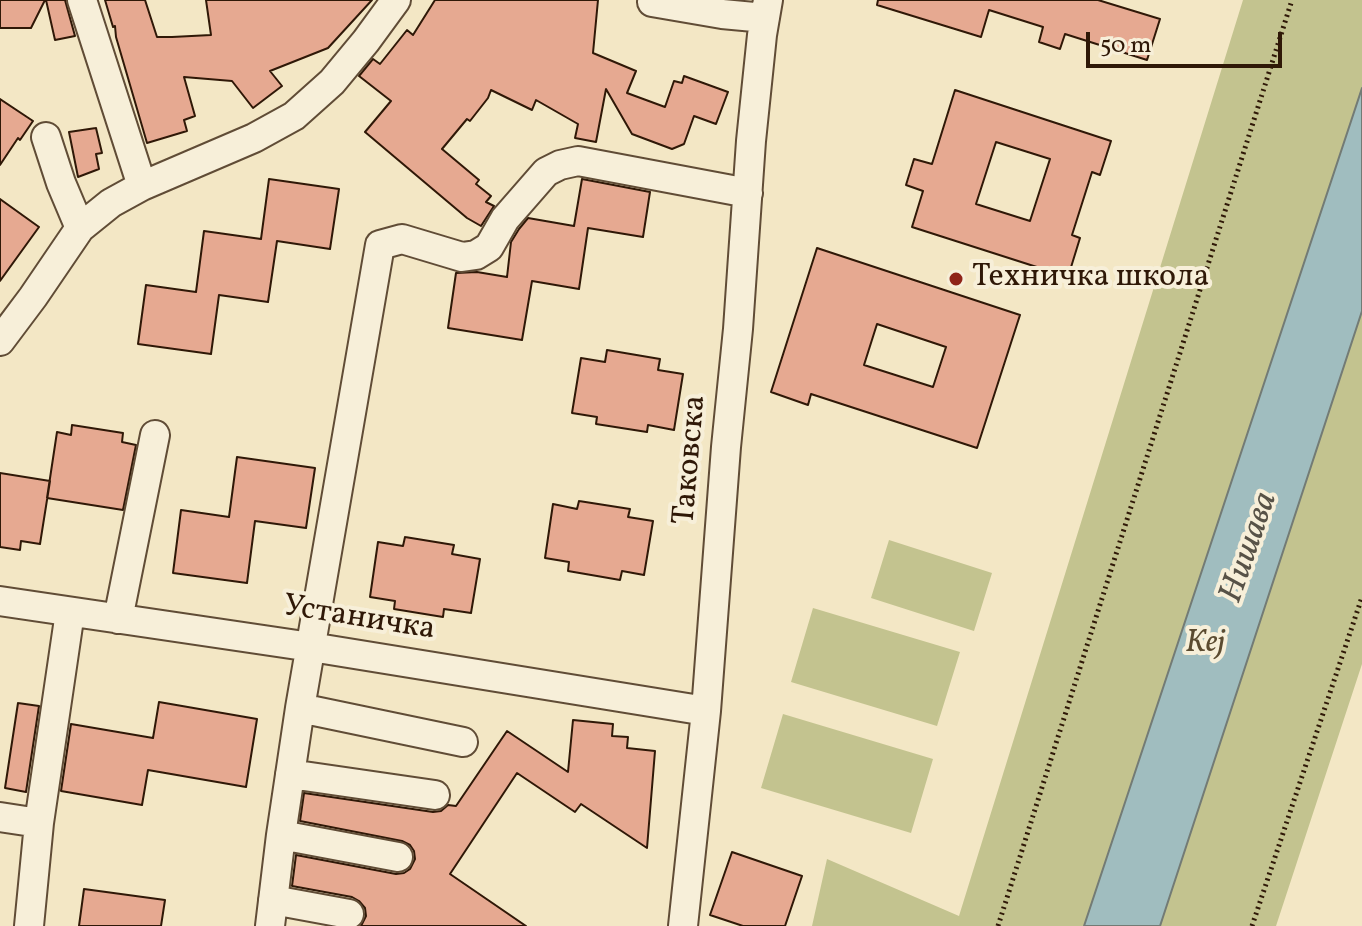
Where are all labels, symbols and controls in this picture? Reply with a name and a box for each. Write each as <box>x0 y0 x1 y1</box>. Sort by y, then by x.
scale bar <box>1090 16 1286 66</box>
text: 50 m <box>1100 29 1152 63</box>
place label: Техничка школа <box>972 260 1209 298</box>
marker: Техничка школа <box>947 270 965 288</box>
street label: Таковска <box>667 394 717 526</box>
water label: Нишава <box>1213 487 1289 609</box>
street label: Устаничка <box>280 589 438 651</box>
park label: Кеј <box>1185 626 1225 664</box>

